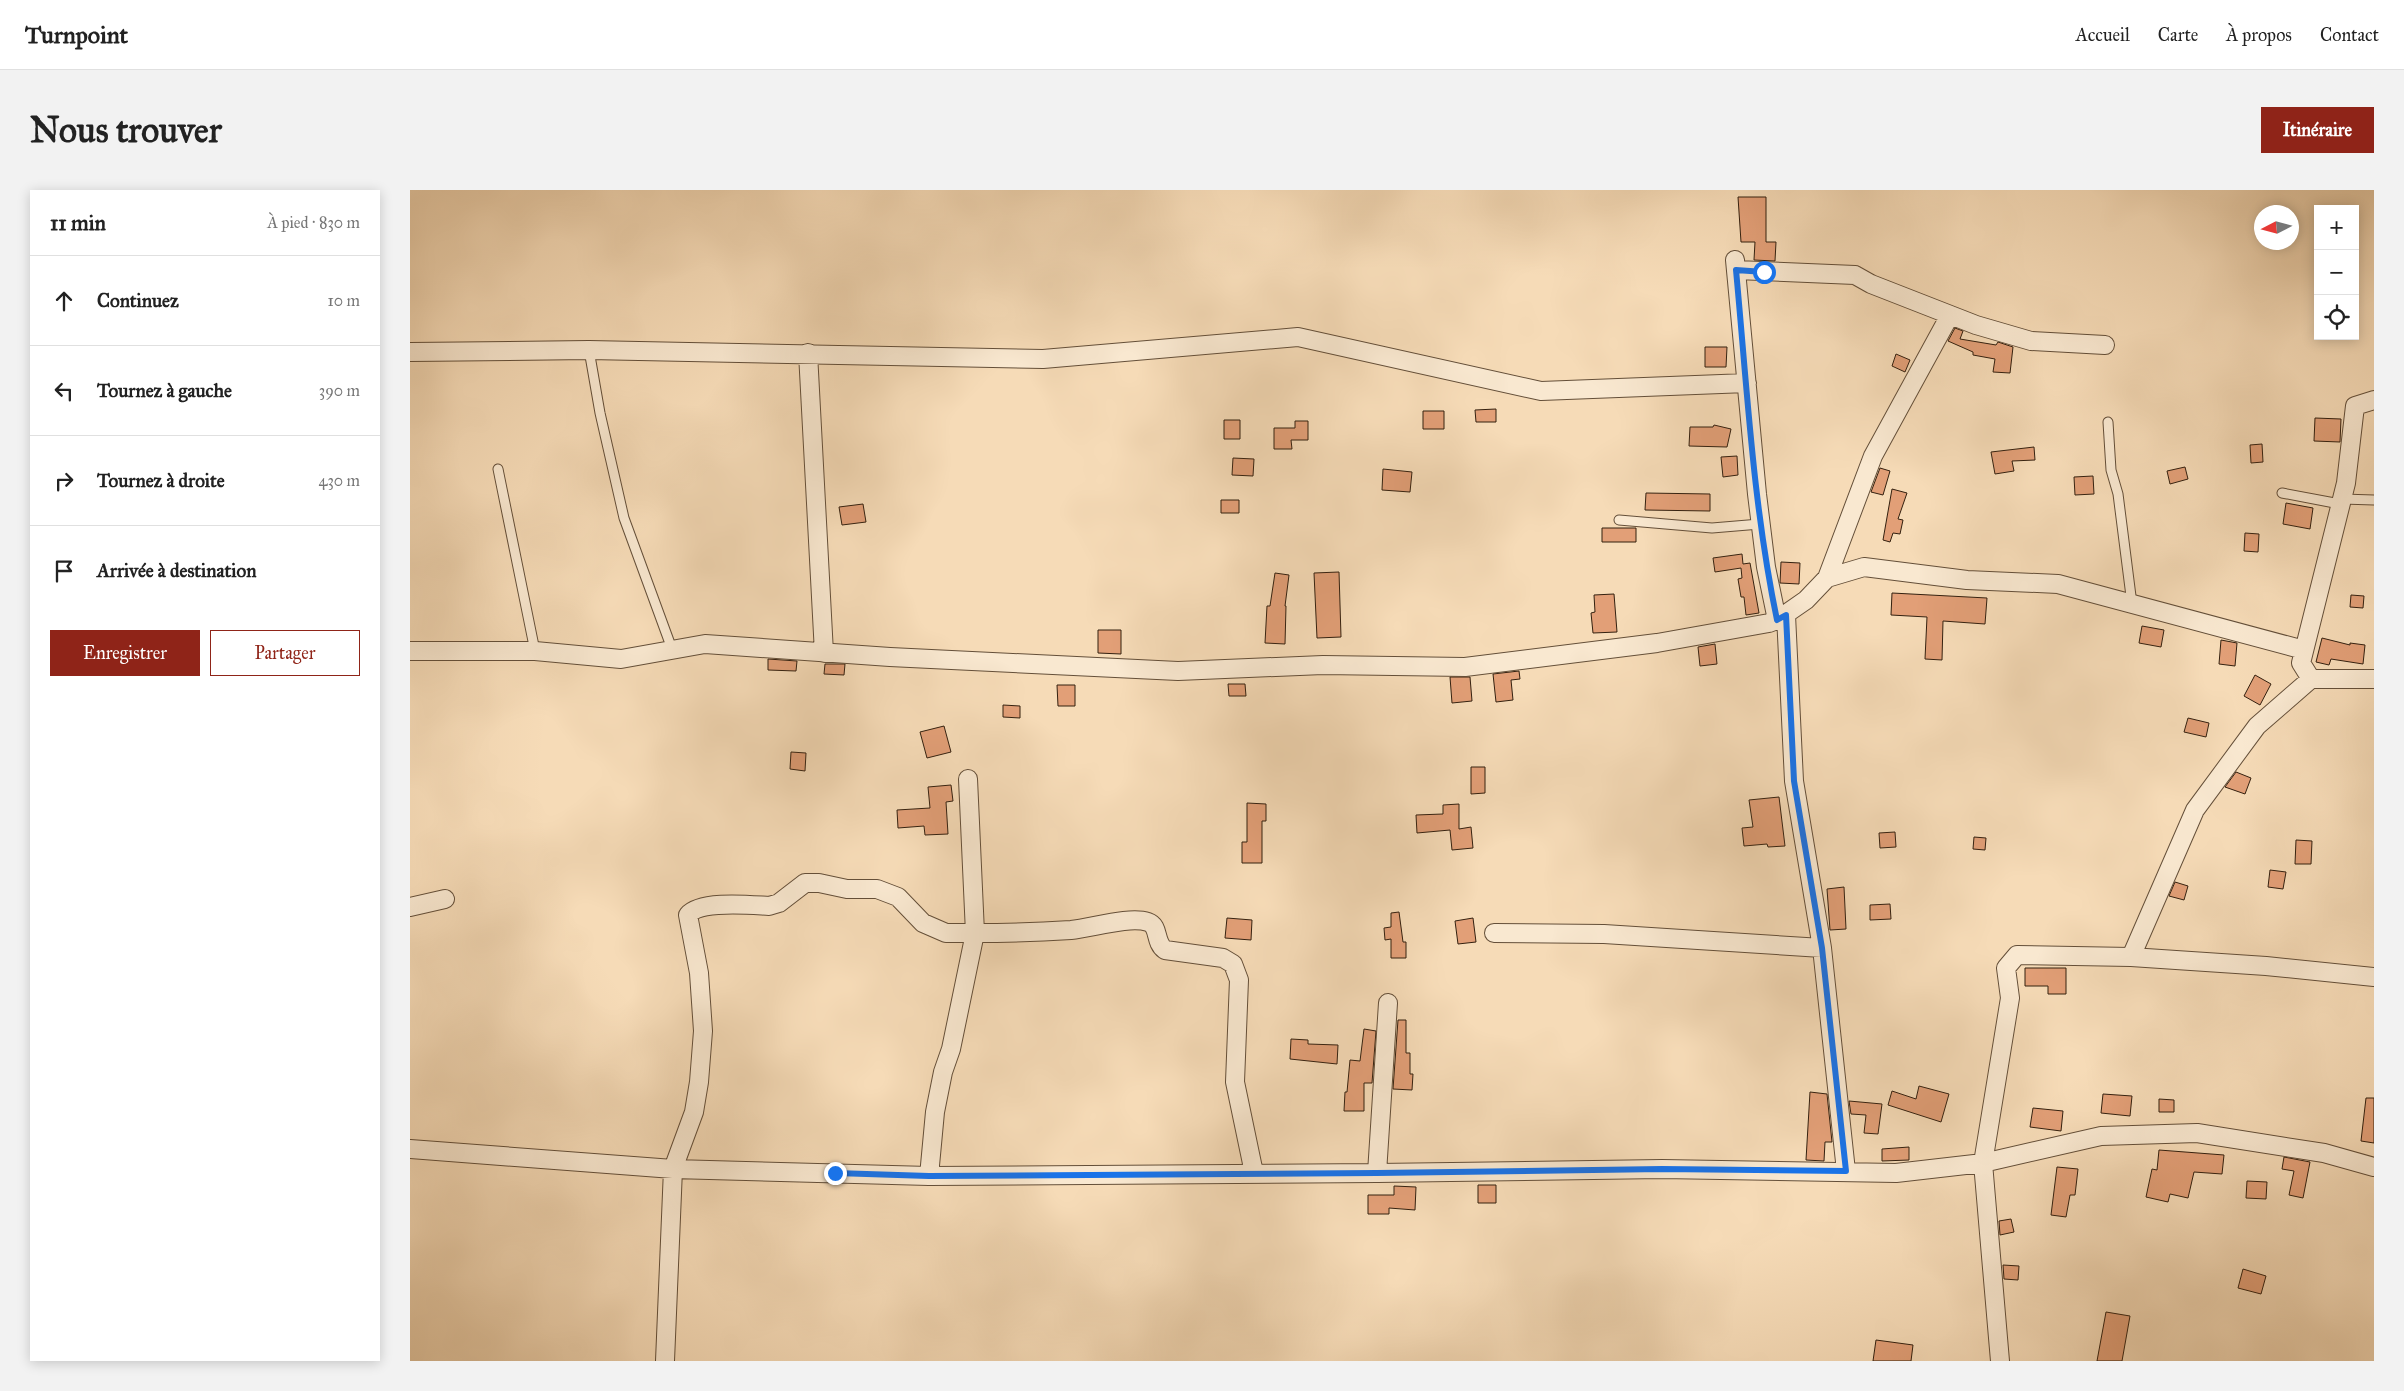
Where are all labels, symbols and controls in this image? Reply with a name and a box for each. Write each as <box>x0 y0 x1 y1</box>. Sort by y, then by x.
text: Turnpoint <box>25 20 128 50</box>
text: Accueil <box>2076 24 2130 46</box>
text: Carte <box>2158 24 2198 46</box>
text: À propos <box>2226 24 2292 46</box>
text: Contact <box>2320 24 2379 46</box>
button: Itinéraire <box>2261 107 2374 153</box>
text: Nous trouver <box>30 109 222 152</box>
north arrow <box>2254 205 2299 250</box>
map controls <box>2314 205 2359 340</box>
button: + <box>2314 205 2359 250</box>
text: 11 min <box>50 210 106 236</box>
text: À pied · 830 m <box>267 213 360 232</box>
button: − <box>2314 250 2359 295</box>
route start <box>1753 261 1776 284</box>
icon: ahead <box>50 287 78 315</box>
text: Continuez <box>97 289 179 312</box>
text: 10 m <box>328 291 360 310</box>
button: locate <box>2314 295 2359 340</box>
icon: left <box>50 377 78 405</box>
text: Tournez à gauche <box>97 379 232 402</box>
text: 390 m <box>319 381 360 400</box>
icon: right <box>50 467 78 495</box>
text: Tournez à droite <box>97 469 225 492</box>
text: 430 m <box>318 471 360 490</box>
icon: arrive <box>50 557 78 585</box>
text: Arrivée à destination <box>97 559 256 582</box>
button: Enregistrer <box>50 630 200 676</box>
button: Partager <box>210 630 360 676</box>
route end <box>824 1162 847 1185</box>

